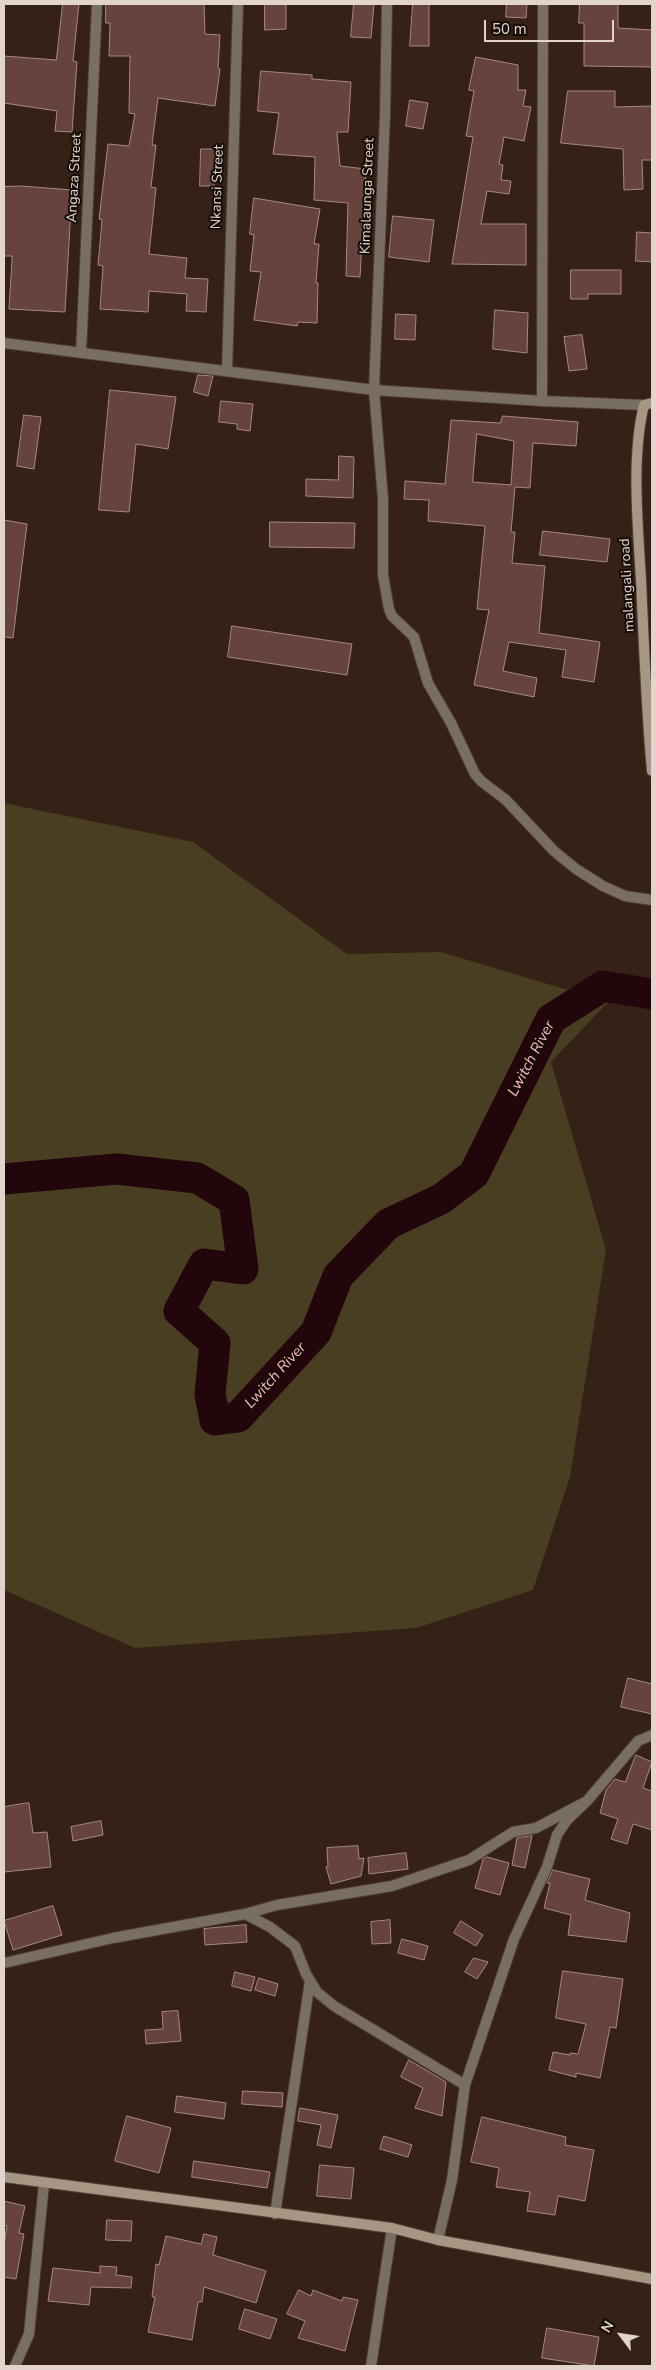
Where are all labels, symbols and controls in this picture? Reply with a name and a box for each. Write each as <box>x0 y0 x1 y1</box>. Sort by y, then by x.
scale bar <box>486 10 616 42</box>
text: 50 m <box>492 19 527 39</box>
street label: Angaza Street <box>64 133 86 223</box>
street label: Kimalaunga Street <box>358 138 378 254</box>
street label: Nkansi Street <box>208 145 228 229</box>
street label: malangali road <box>617 538 639 632</box>
water label: Lwitch River <box>505 1018 559 1100</box>
water label: Lwitch River <box>242 1339 310 1413</box>
north arrow <box>596 2310 646 2360</box>
text: N <box>597 2318 619 2336</box>

